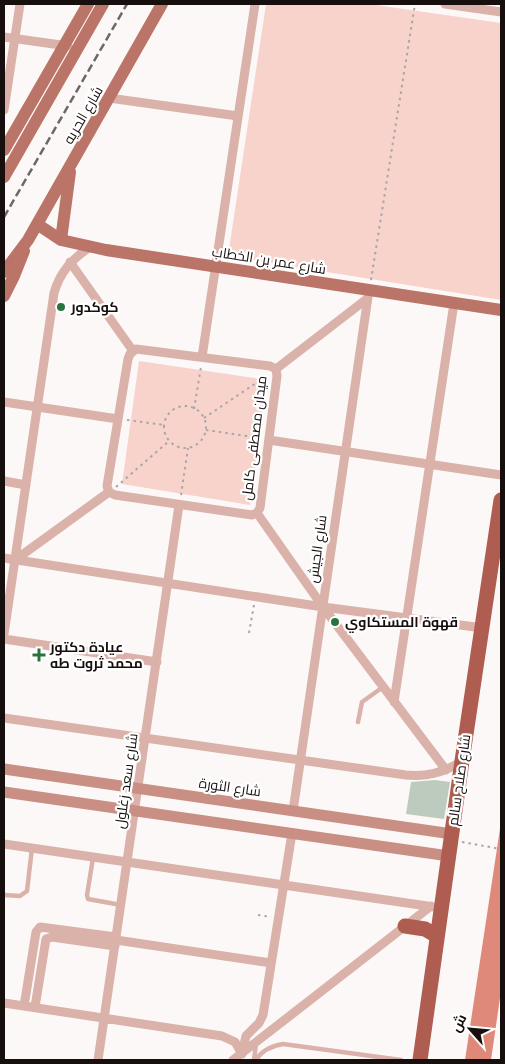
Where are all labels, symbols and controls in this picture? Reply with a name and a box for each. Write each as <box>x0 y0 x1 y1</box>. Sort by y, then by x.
street label: شارع الحريه <box>59 83 107 147</box>
street label: شارع عمر بن الخطاب <box>211 242 327 278</box>
place label: كوكدور <box>70 298 119 316</box>
marker: كوكدور <box>55 301 67 313</box>
street label: ميدان مصطفى كامل <box>237 375 271 501</box>
street label: شارع الجيش <box>303 514 331 584</box>
place label: قهوة المستكاوي <box>345 613 458 633</box>
marker: قهوة المستكاوي <box>329 616 341 628</box>
place label: عيادة دكتور محمد ثروت طه <box>49 638 143 672</box>
marker: عيادة دكتور محمد ثروت طه <box>32 648 46 662</box>
street label: شارع سعد زغلول <box>110 732 142 830</box>
street label: شارع صلاح سالم <box>444 733 475 827</box>
street label: شارع الثورة <box>198 774 262 800</box>
north arrow <box>445 1004 495 1054</box>
text: ش <box>446 1011 471 1035</box>

